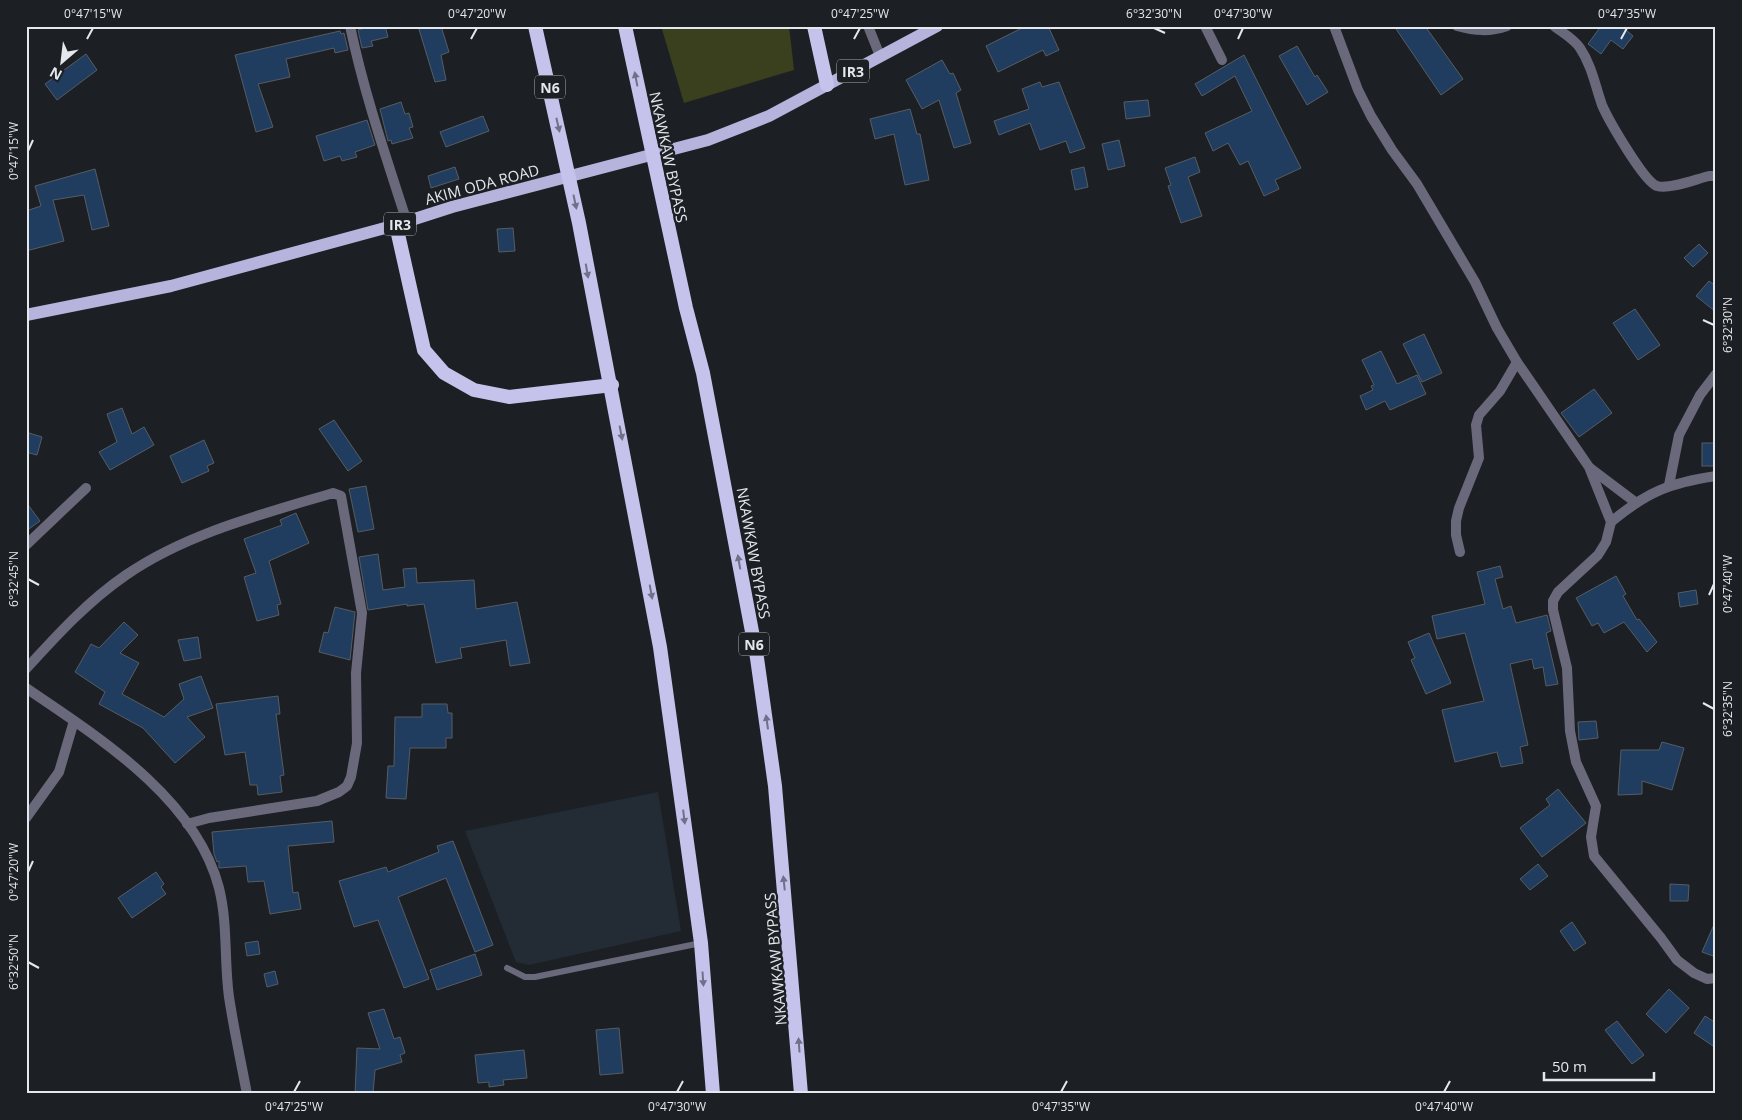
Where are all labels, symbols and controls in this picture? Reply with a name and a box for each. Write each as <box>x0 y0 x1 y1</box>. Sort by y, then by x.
text: 0°47'15"W <box>64 5 122 22</box>
text: 0°47'20"W <box>448 5 506 22</box>
text: 0°47'25"W <box>831 5 889 22</box>
text: 6°32'30"N <box>1126 5 1182 22</box>
text: 0°47'30"W <box>1214 5 1272 22</box>
text: 0°47'35"W <box>1598 5 1656 22</box>
north arrow <box>38 38 88 88</box>
road number: IR3 <box>837 59 869 82</box>
text: N <box>46 63 65 85</box>
one-way arrow <box>632 71 640 87</box>
road number: N6 <box>535 75 565 98</box>
street label: NKAWKAW BYPASS <box>645 90 693 224</box>
one-way arrow <box>554 117 562 132</box>
text: 0°47'15"W <box>5 122 22 180</box>
street label: AKIM ODA ROAD <box>423 159 541 209</box>
one-way arrow <box>571 195 579 210</box>
road number: IR3 <box>384 212 416 235</box>
one-way arrow <box>584 263 592 279</box>
text: 6°32'30"N <box>1719 297 1736 353</box>
one-way arrow <box>617 425 625 440</box>
street label: NKAWKAW BYPASS <box>733 486 775 620</box>
text: 6°32'45"N <box>5 551 22 607</box>
one-way arrow <box>735 553 743 569</box>
text: 0°47'40"W <box>1719 555 1736 613</box>
one-way arrow <box>647 585 655 601</box>
road number: N6 <box>739 633 769 656</box>
text: 6°32'35"N <box>1719 681 1736 737</box>
one-way arrow <box>763 713 771 729</box>
one-way arrow <box>680 810 688 826</box>
text: 0°47'20"W <box>5 843 22 901</box>
one-way arrow <box>780 875 788 891</box>
street label: NKAWKAW BYPASS <box>759 892 791 1026</box>
text: 6°32'50"N <box>5 934 22 990</box>
one-way arrow <box>700 971 708 987</box>
one-way arrow <box>794 1037 802 1053</box>
scale bar <box>1544 1050 1654 1082</box>
text: 50 m <box>1552 1056 1587 1076</box>
text: 0°47'25"W <box>265 1098 323 1115</box>
text: 0°47'30"W <box>648 1098 706 1115</box>
text: 0°47'35"W <box>1032 1098 1090 1115</box>
text: 0°47'40"W <box>1415 1098 1473 1115</box>

